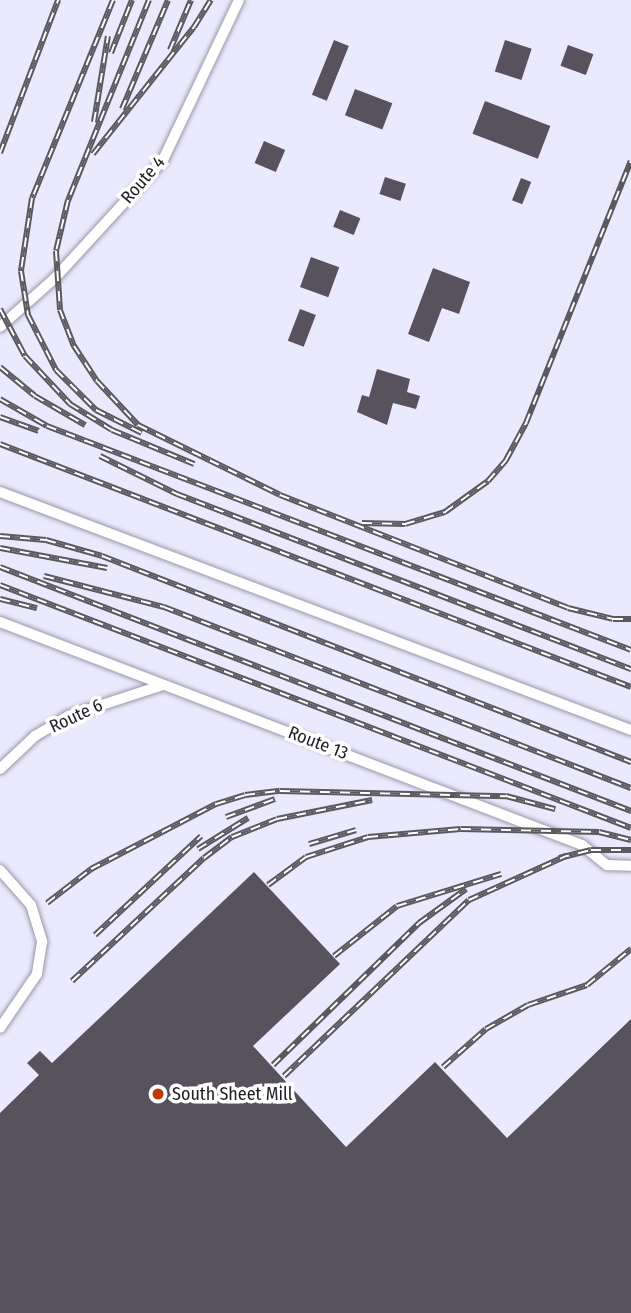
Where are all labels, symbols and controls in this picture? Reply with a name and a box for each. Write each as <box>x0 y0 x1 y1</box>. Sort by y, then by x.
street label: Route 4 <box>117 152 169 208</box>
street label: Route 6 <box>46 694 106 738</box>
street label: Route 13 <box>285 722 351 764</box>
place label: South Sheet Mill <box>172 1083 293 1105</box>
marker: South Sheet Mill <box>150 1086 166 1102</box>

